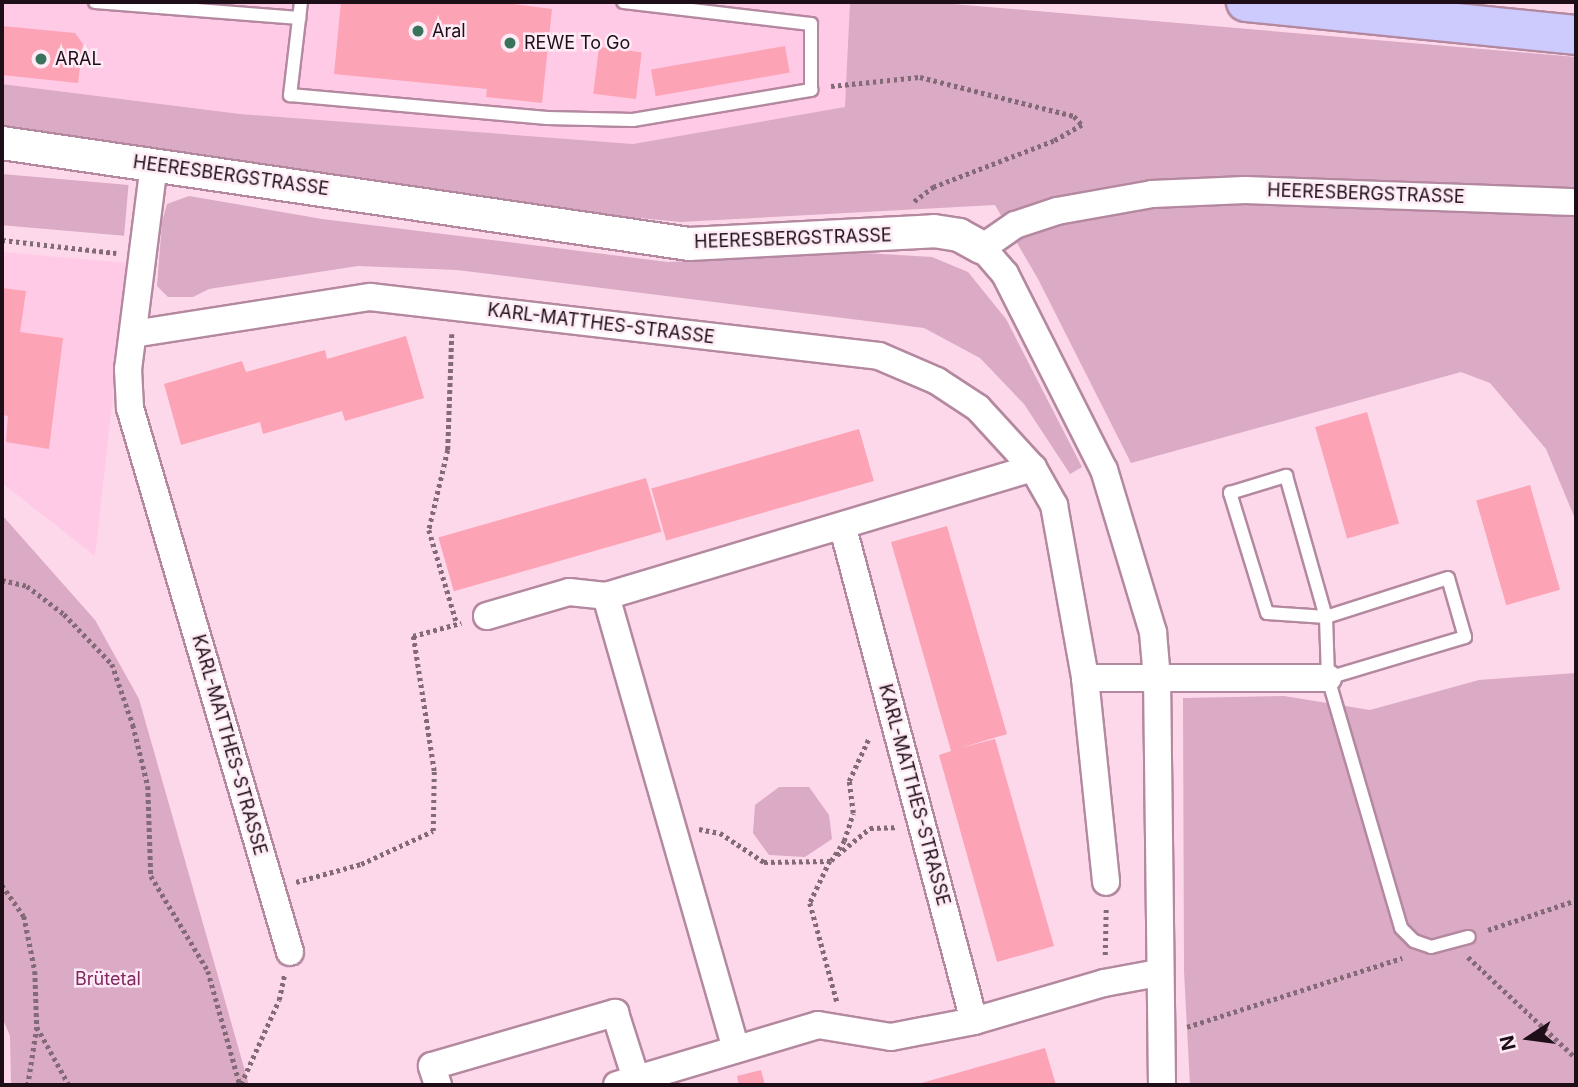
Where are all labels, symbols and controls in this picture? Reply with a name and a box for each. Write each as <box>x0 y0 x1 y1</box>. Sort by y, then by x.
place label: Aral <box>432 20 466 42</box>
marker: Aral <box>410 23 426 39</box>
place label: REWE To Go <box>524 32 630 54</box>
marker: REWE To Go <box>502 35 518 51</box>
place label: ARAL <box>55 48 102 70</box>
marker: ARAL <box>33 51 49 67</box>
street label: HEERESBERGSTRASSE <box>132 152 330 200</box>
street label: HEERESBERGSTRASSE <box>1267 180 1465 208</box>
street label: HEERESBERGSTRASSE <box>694 225 892 253</box>
street label: KARL-MATTHES-STRASSE <box>486 299 716 349</box>
street label: KARL-MATTHES-STRASSE <box>187 632 271 858</box>
street label: KARL-MATTHES-STRASSE <box>874 682 954 908</box>
park label: Brütetal <box>75 968 141 990</box>
north arrow <box>1494 1003 1564 1073</box>
text: N <box>1495 1033 1521 1052</box>

